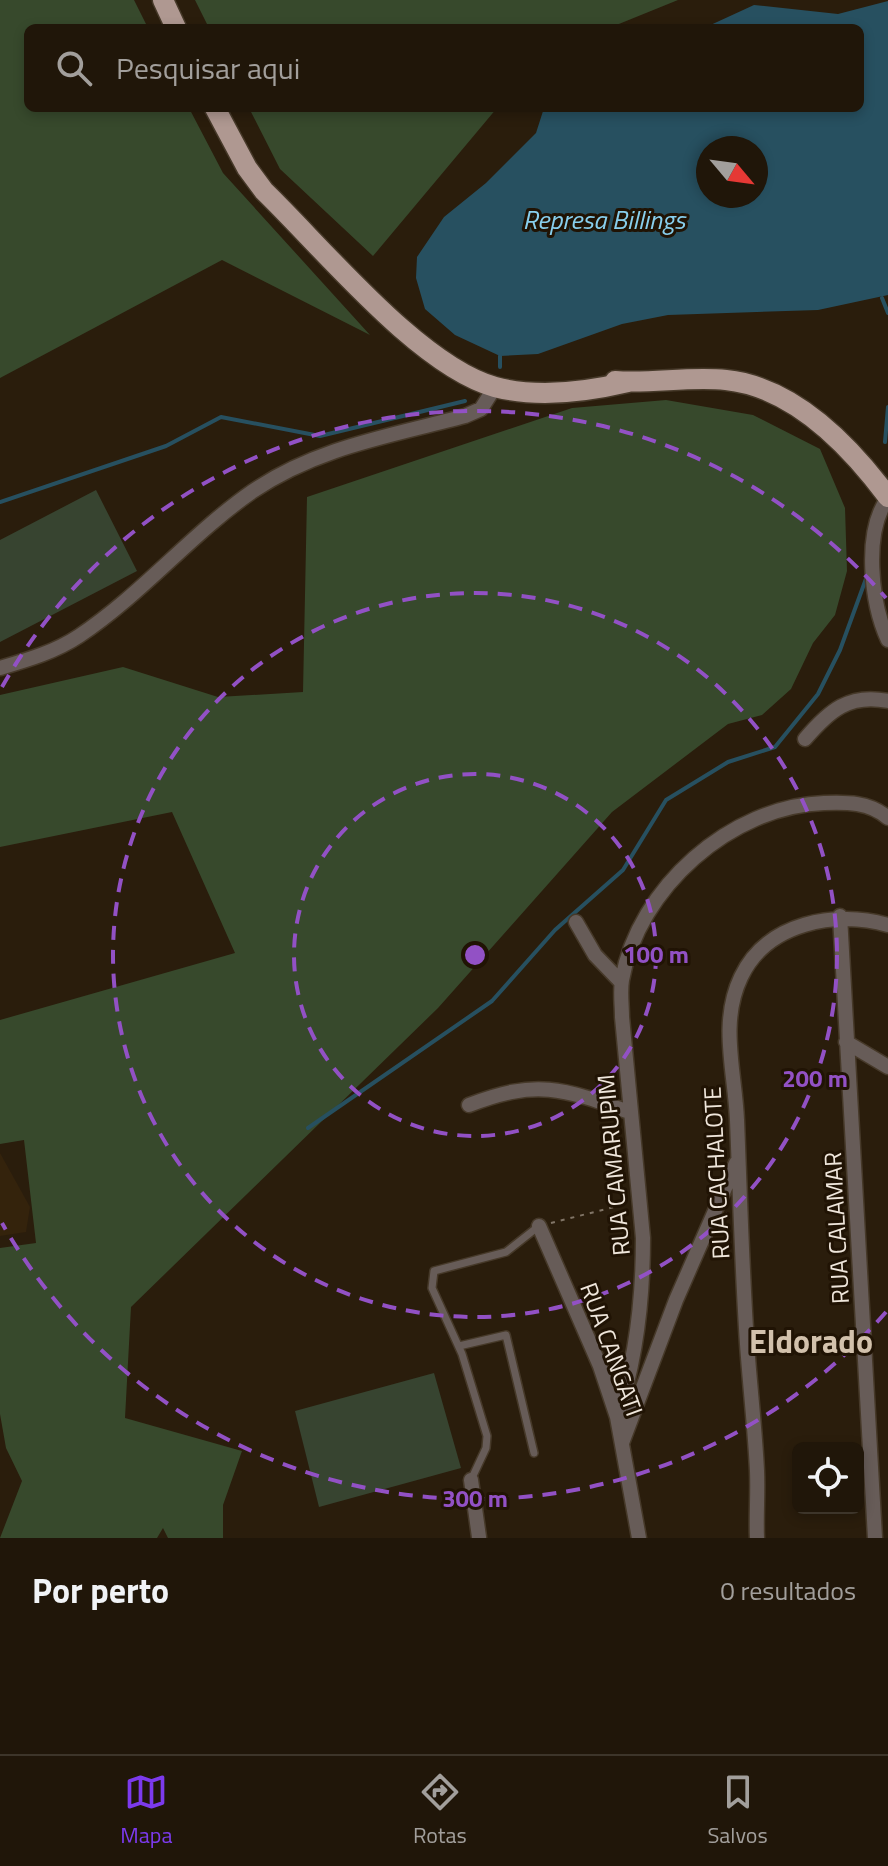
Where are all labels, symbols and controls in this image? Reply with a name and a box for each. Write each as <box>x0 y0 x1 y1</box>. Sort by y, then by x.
search box <box>24 24 864 112</box>
text: Pesquisar aqui <box>116 45 300 91</box>
icon: search <box>52 46 96 90</box>
north arrow <box>696 136 768 208</box>
water label: Represa Billings <box>523 200 687 239</box>
text: 100 m <box>623 936 689 972</box>
centre of rings <box>461 941 489 969</box>
text: 200 m <box>782 1060 848 1096</box>
street label: RUA CAMARUPIM <box>587 1073 639 1257</box>
street label: RUA CACHALOTE <box>694 1086 738 1260</box>
street label: RUA CALAMAR <box>814 1151 858 1305</box>
street label: RUA CANGATI <box>571 1277 653 1421</box>
district label: Eldorado <box>749 1317 873 1365</box>
map controls <box>792 1442 864 1514</box>
button: locate <box>792 1442 864 1514</box>
text: 300 m <box>442 1480 508 1516</box>
text: Por perto <box>32 1564 169 1616</box>
text: 0 resultados <box>720 1571 856 1610</box>
tab: Mapa <box>120 1770 172 1852</box>
tab: Rotas <box>413 1770 467 1852</box>
tab: Salvos <box>707 1770 768 1852</box>

